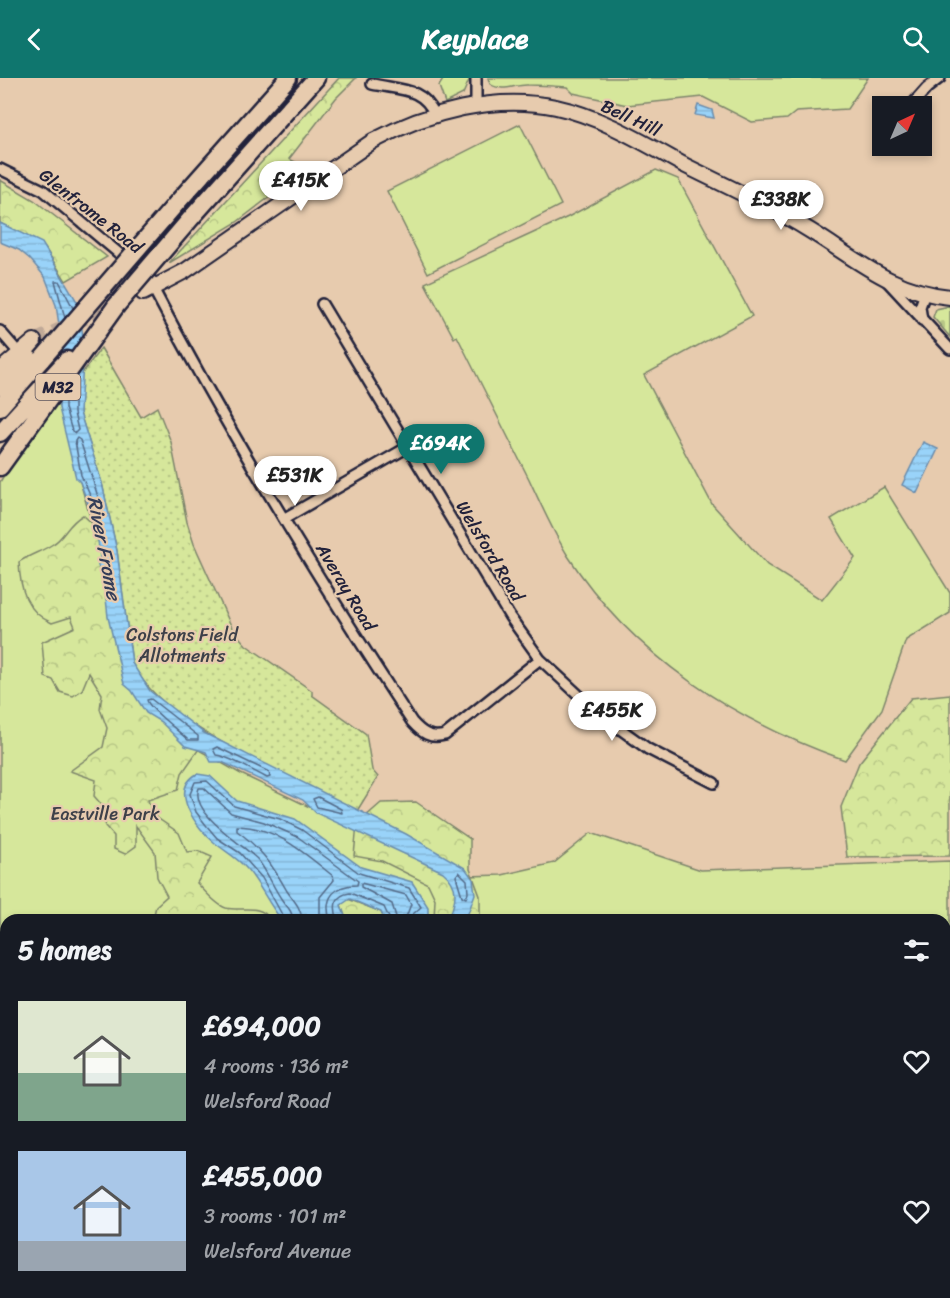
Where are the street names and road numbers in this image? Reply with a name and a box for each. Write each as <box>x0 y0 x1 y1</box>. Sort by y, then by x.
street label: Bell Hill <box>595 90 667 146</box>
street label: Glenfrome Road <box>32 160 151 263</box>
road number: M32 <box>36 374 80 400</box>
street label: Welsford Road <box>447 494 534 609</box>
street label: Averay Road <box>307 536 386 639</box>

